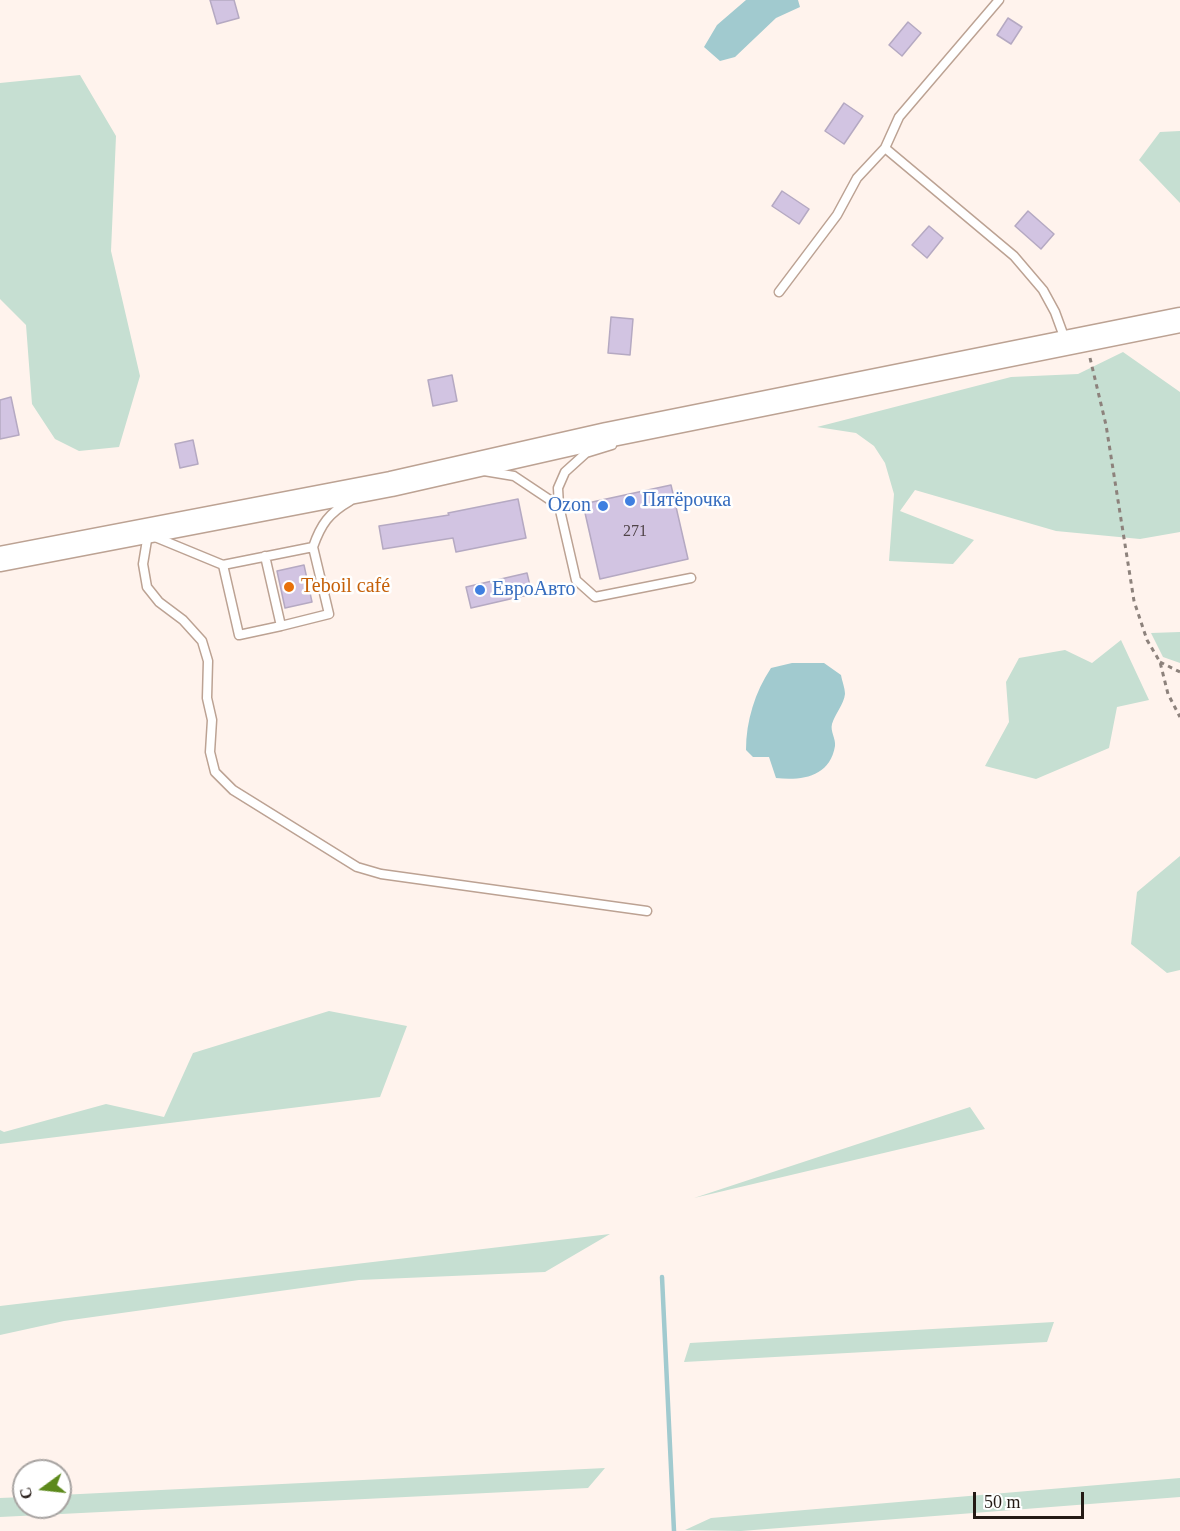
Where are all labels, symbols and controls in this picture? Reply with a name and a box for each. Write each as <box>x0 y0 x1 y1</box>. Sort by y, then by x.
place label: Пятёрочка <box>642 489 731 513</box>
place label: Ozon <box>548 494 591 518</box>
marker: Пятёрочка <box>623 494 637 508</box>
marker: Ozon <box>596 499 610 513</box>
house number: 271 <box>623 522 647 542</box>
place label: Teboil café <box>301 575 390 599</box>
place label: ЕвроАвто <box>492 578 576 602</box>
marker: Teboil café <box>282 580 296 594</box>
marker: ЕвроАвто <box>473 583 487 597</box>
north arrow <box>12 1459 72 1519</box>
scale bar <box>976 1480 1087 1518</box>
text: С <box>16 1485 36 1501</box>
text: 50 m <box>984 1492 1021 1512</box>

